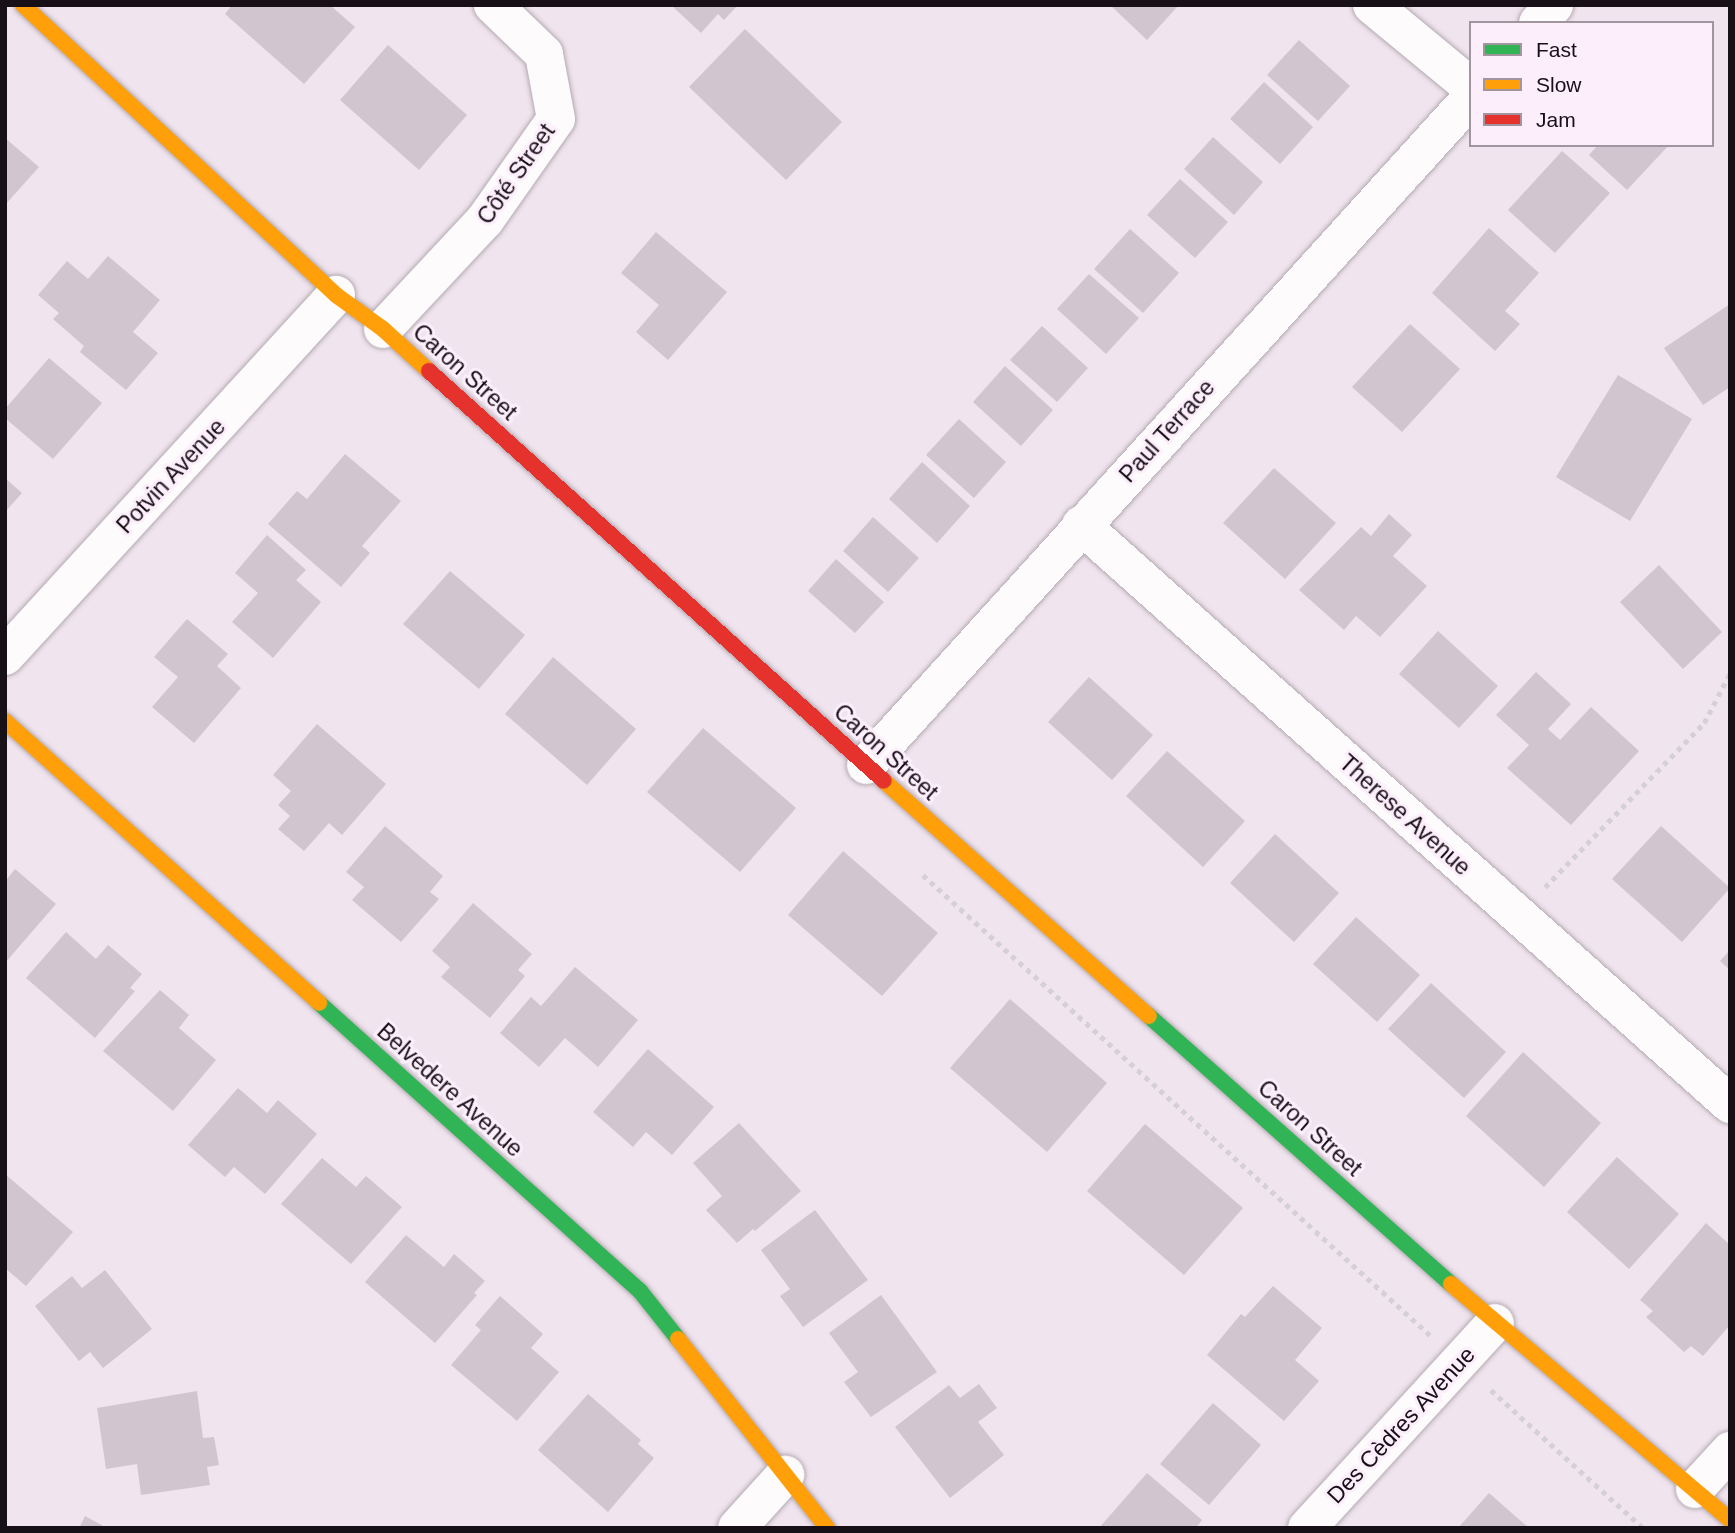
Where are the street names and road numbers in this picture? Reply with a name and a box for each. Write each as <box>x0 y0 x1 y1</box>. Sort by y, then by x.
street label: Côté Street <box>471 118 561 230</box>
street label: Caron Street <box>407 318 523 426</box>
street label: Paul Terrace <box>1114 374 1220 488</box>
street label: Potvin Avenue <box>110 413 232 539</box>
street label: Caron Street <box>828 698 944 806</box>
street label: Therese Avenue <box>1333 748 1477 882</box>
street label: Belvedere Avenue <box>371 1017 529 1163</box>
street label: Caron Street <box>1252 1074 1368 1182</box>
street label: Des Cèdres Avenue <box>1321 1340 1481 1510</box>

